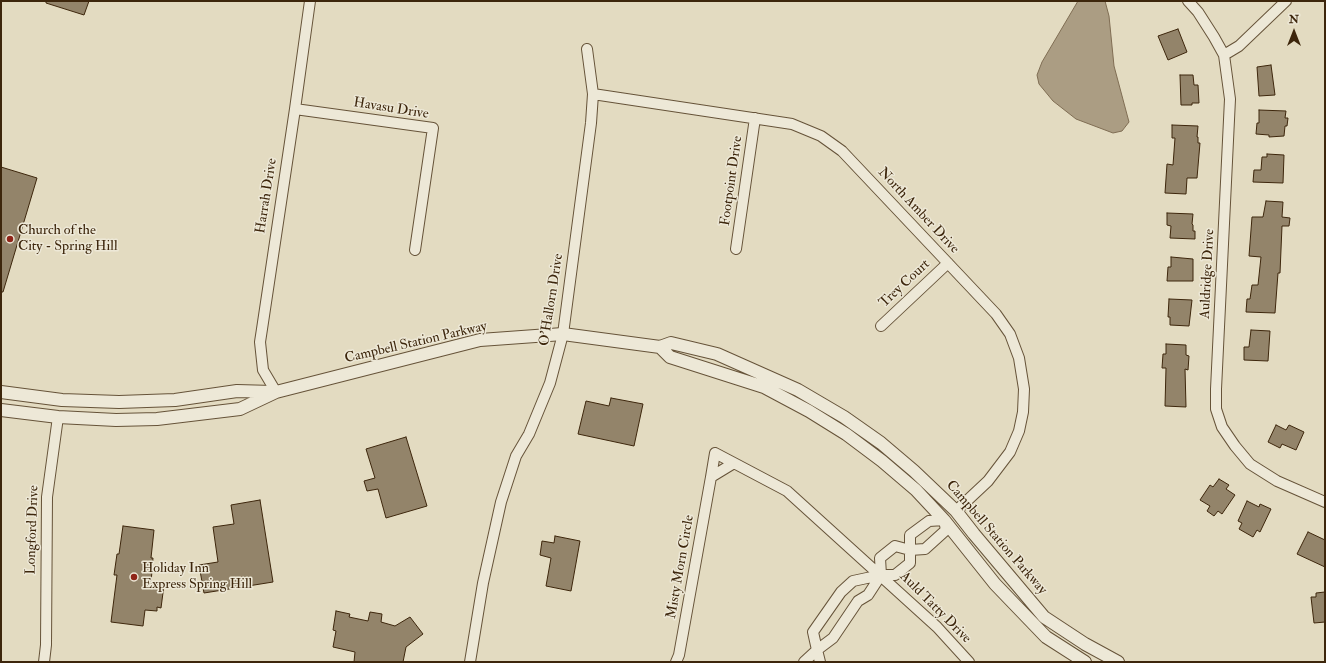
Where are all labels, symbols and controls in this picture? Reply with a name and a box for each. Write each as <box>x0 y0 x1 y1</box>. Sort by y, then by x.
north arrow <box>1274 12 1314 52</box>
text: N <box>1289 13 1299 26</box>
street label: Havasu Drive <box>352 95 430 123</box>
street label: Footpoint Drive <box>717 135 747 227</box>
street label: Harrah Drive <box>253 157 281 235</box>
street label: North Amber Drive <box>874 164 962 258</box>
place label: Church of the City - Spring Hill <box>18 223 117 256</box>
street label: Auldridge Drive <box>1197 229 1219 319</box>
marker: Church of the City - Spring Hill <box>5 234 15 244</box>
street label: O'Hallorn Drive <box>536 253 568 347</box>
street label: Trey Court <box>876 256 934 312</box>
street label: Campbell Station Parkway <box>343 318 489 368</box>
street label: Campbell Station Parkway <box>942 478 1050 598</box>
street label: Longford Drive <box>23 485 43 575</box>
street label: Misty Morn Circle <box>664 514 698 620</box>
place label: Holiday Inn Express Spring Hill <box>142 561 252 594</box>
street label: Auld Tatty Drive <box>896 569 974 647</box>
marker: Holiday Inn Express Spring Hill <box>129 572 139 582</box>

